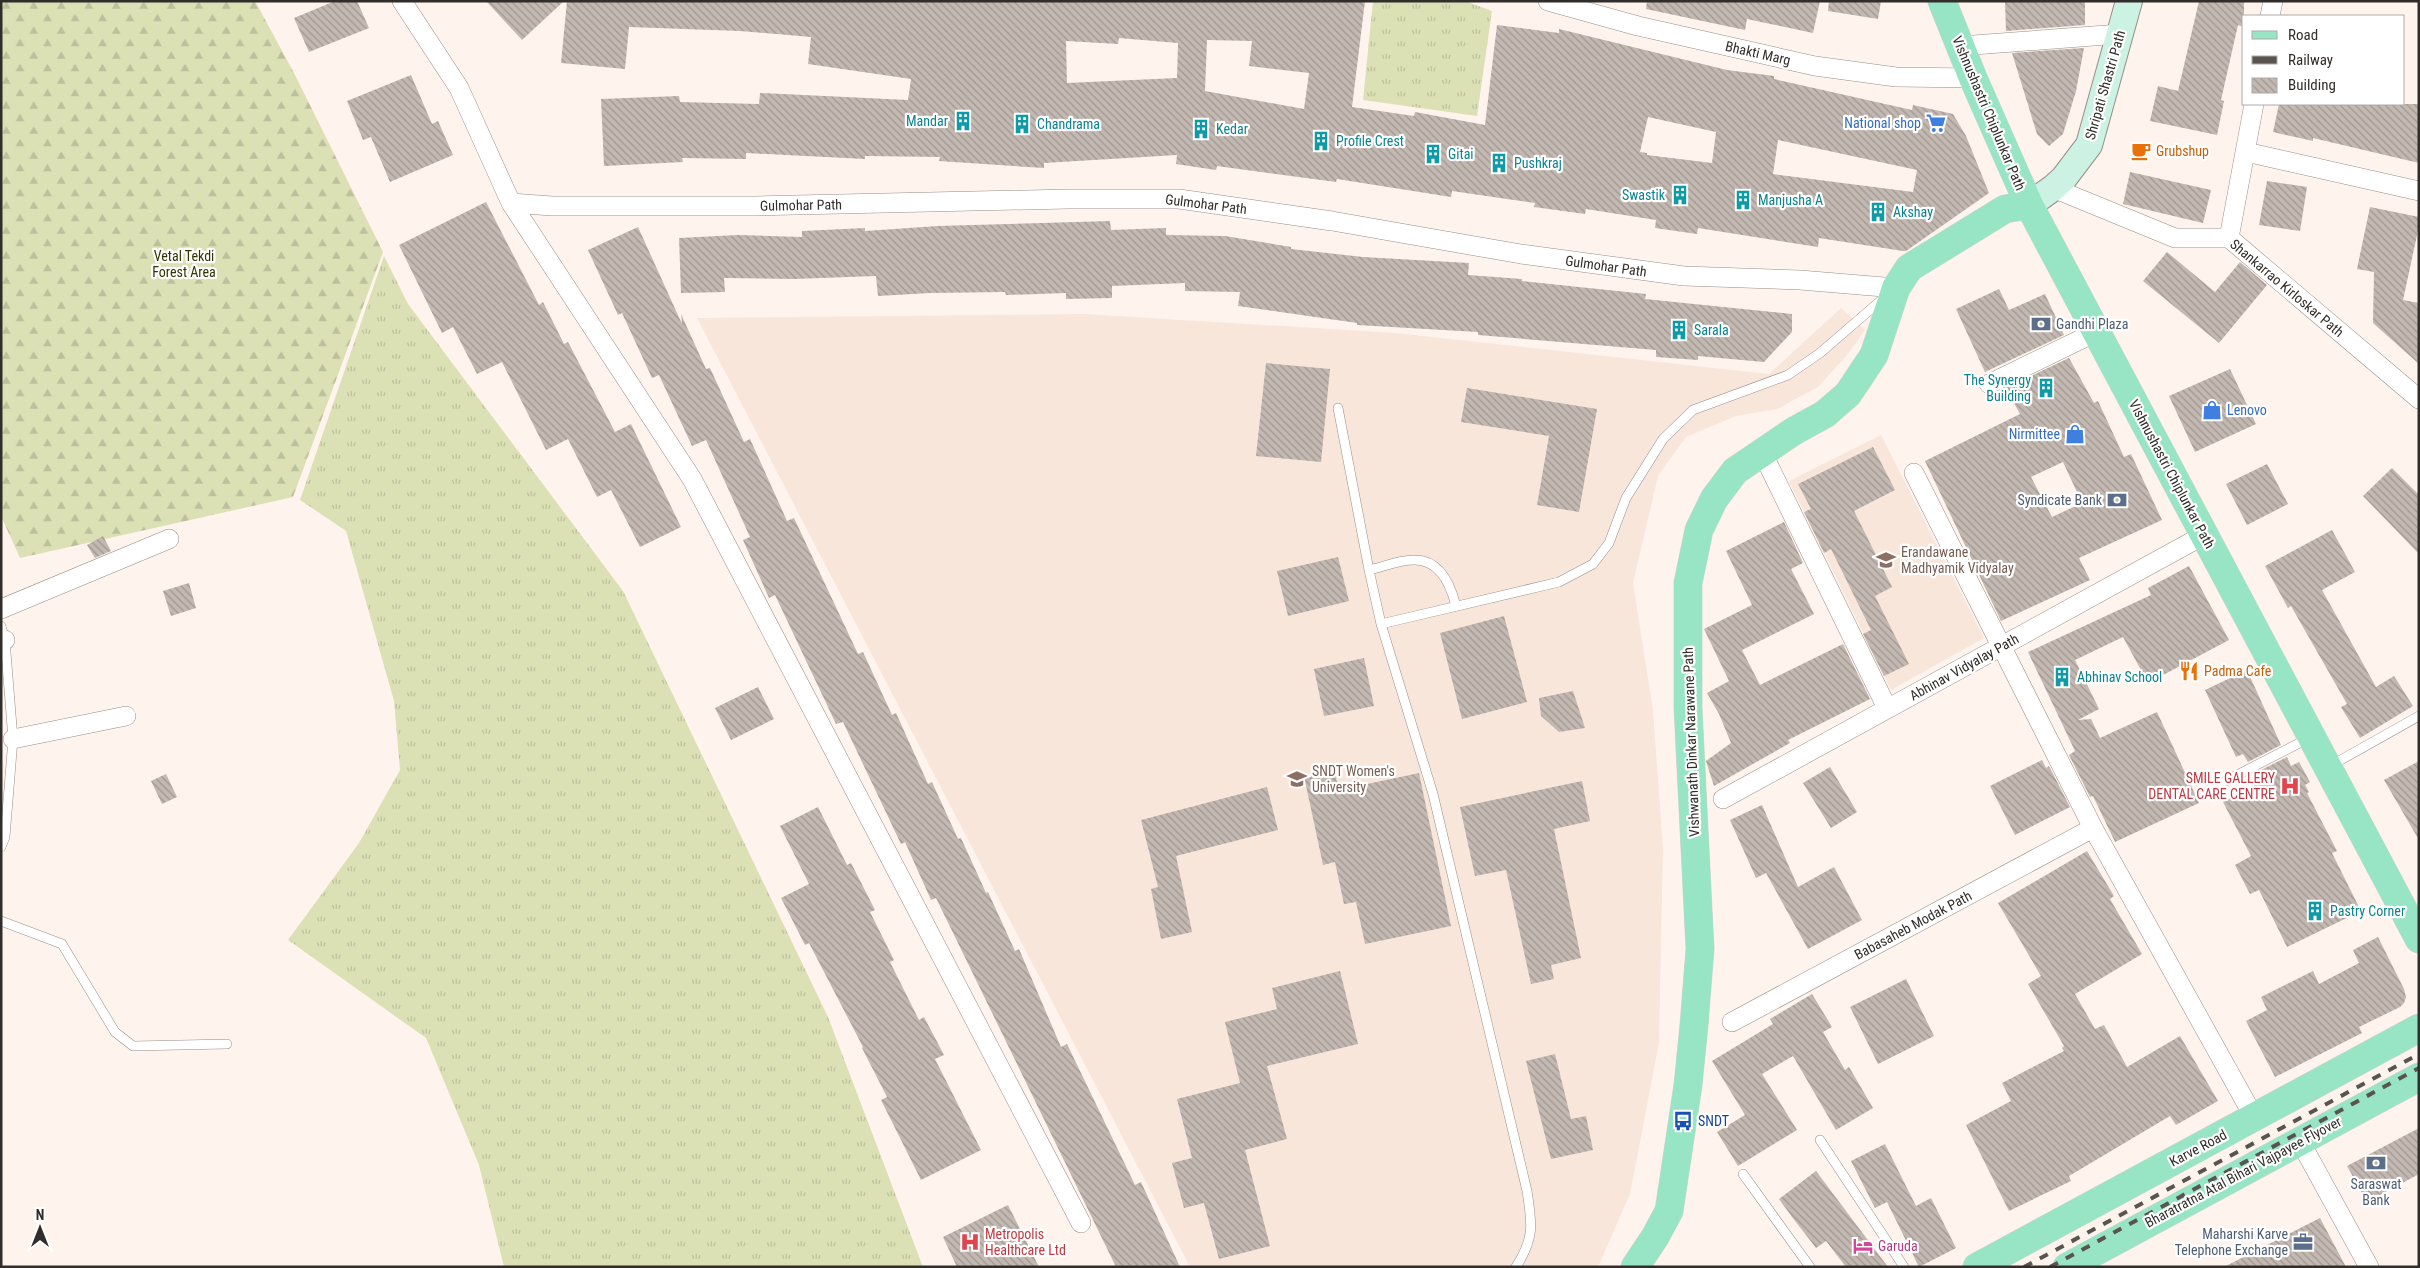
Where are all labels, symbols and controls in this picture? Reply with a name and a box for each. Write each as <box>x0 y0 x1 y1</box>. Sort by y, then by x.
legend <box>2242 15 2405 105</box>
text: Road <box>2288 26 2318 44</box>
street label: Shripati Shastri Path <box>2082 29 2128 141</box>
street label: Vishnushastri Chiplunkar Path <box>1949 33 2029 193</box>
street label: Bhakti Marg <box>1724 38 1792 68</box>
text: Railway <box>2288 51 2333 69</box>
text: Building <box>2288 76 2336 94</box>
building icon: Mandar <box>952 110 974 132</box>
supermarket icon: National shop <box>1925 112 1947 134</box>
place label: Mandar <box>906 113 948 129</box>
building icon: Chandrama <box>1011 113 1033 135</box>
place label: National shop <box>1844 115 1921 131</box>
place label: Chandrama <box>1037 116 1100 132</box>
building icon: Kedar <box>1190 118 1212 140</box>
place label: Kedar <box>1216 121 1248 137</box>
building icon: Profile Crest <box>1310 130 1332 152</box>
place label: Profile Crest <box>1336 133 1404 149</box>
cafe icon: Grubshup <box>2130 140 2152 162</box>
building icon: Gitai <box>1422 143 1444 165</box>
place label: Grubshup <box>2156 143 2209 159</box>
place label: Gitai <box>1448 146 1474 162</box>
building icon: Pushkraj <box>1488 152 1510 174</box>
place label: Pushkraj <box>1514 155 1562 171</box>
building icon: Swastik <box>1669 184 1691 206</box>
place label: Swastik <box>1622 187 1666 203</box>
building icon: Manjusha A <box>1732 189 1754 211</box>
street label: Gulmohar Path <box>1164 191 1248 217</box>
place label: Manjusha A <box>1758 192 1823 208</box>
street label: Gulmohar Path <box>760 196 842 214</box>
building icon: Akshay <box>1867 201 1889 223</box>
place label: Akshay <box>1893 204 1933 220</box>
street label: Shankarrao Kirloskar Path <box>2227 236 2347 340</box>
park label: Vetal Tekdi Forest Area <box>152 248 216 280</box>
street label: Gulmohar Path <box>1564 252 1648 280</box>
bank icon: Gandhi Plaza <box>2030 313 2052 335</box>
place label: Gandhi Plaza <box>2056 316 2128 332</box>
building icon: Sarala <box>1668 319 1690 341</box>
place label: Sarala <box>1694 322 1729 338</box>
place label: The Synergy Building <box>1964 372 2031 404</box>
building icon: The Synergy Building <box>2035 377 2057 399</box>
street label: Vishnushastri Chiplunkar Path <box>2126 397 2218 551</box>
shop icon: Lenovo <box>2201 399 2223 421</box>
place label: Lenovo <box>2227 402 2267 418</box>
shop icon: Nirmittee <box>2064 423 2086 445</box>
place label: Nirmittee <box>2009 426 2060 442</box>
bank icon: Syndicate Bank <box>2106 489 2128 511</box>
place label: Syndicate Bank <box>2017 492 2103 508</box>
place label: Erandawane Madhyamik Vidyalay <box>1901 544 2014 576</box>
school or university icon: Erandawane Madhyamik Vidyalay <box>1875 549 1897 571</box>
street label: Abhinav Vidyalay Path <box>1907 630 2021 704</box>
street label: Vishwanath Dinkar Narawane Path <box>1680 647 1702 837</box>
restaurant icon: Padma Cafe <box>2178 660 2200 682</box>
place label: Padma Cafe <box>2204 663 2272 679</box>
building icon: Abhinav School <box>2051 666 2073 688</box>
place label: Abhinav School <box>2077 669 2162 685</box>
place label: SNDT Women's University <box>1312 763 1395 795</box>
school or university icon: SNDT Women's University <box>1286 768 1308 790</box>
place label: SMILE GALLERY DENTAL CARE CENTRE <box>2148 770 2276 802</box>
hospital icon: SMILE GALLERY DENTAL CARE CENTRE <box>2279 775 2301 797</box>
street label: Babasaheb Modak Path <box>1852 887 1974 963</box>
building icon: Pastry Corner <box>2304 900 2326 922</box>
place label: Pastry Corner <box>2330 903 2405 919</box>
bus stop icon: SNDT <box>1672 1110 1694 1132</box>
place label: SNDT <box>1698 1113 1729 1129</box>
street label: Bharatratna Atal Bihari Vajpayee Flyover <box>2142 1113 2344 1231</box>
street label: Karve Road <box>2167 1126 2229 1170</box>
bank icon: Saraswat Bank <box>2365 1152 2387 1174</box>
place label: Saraswat Bank <box>2351 1176 2402 1208</box>
north arrow <box>15 1203 65 1253</box>
text: N <box>36 1207 44 1223</box>
place label: Metropolis Healthcare Ltd <box>985 1226 1066 1258</box>
place label: Maharshi Karve Telephone Exchange <box>2175 1226 2288 1258</box>
hospital icon: Metropolis Healthcare Ltd <box>959 1231 981 1253</box>
office icon: Maharshi Karve Telephone Exchange <box>2292 1231 2314 1253</box>
hotel icon: Garuda <box>1852 1235 1874 1257</box>
place label: Garuda <box>1878 1238 1918 1254</box>

